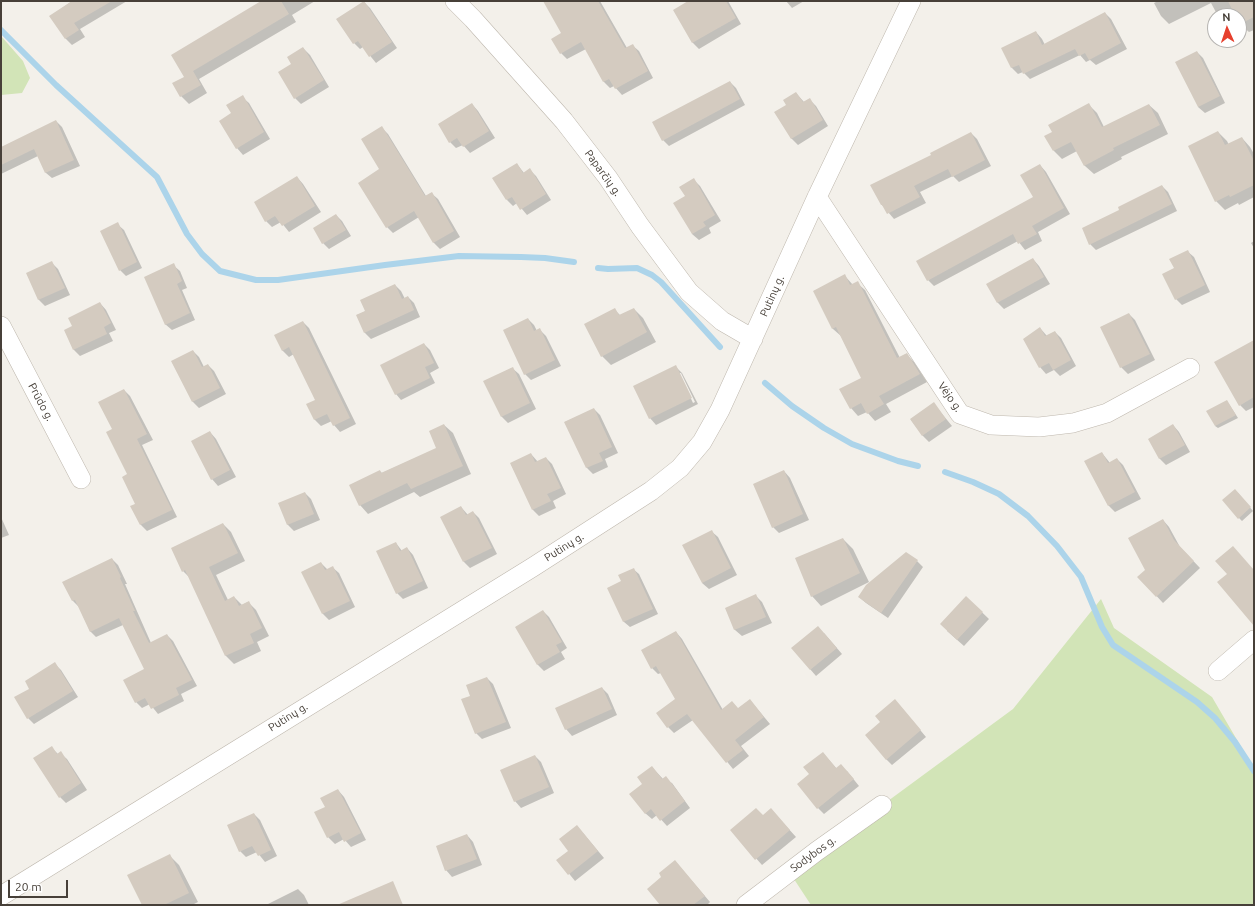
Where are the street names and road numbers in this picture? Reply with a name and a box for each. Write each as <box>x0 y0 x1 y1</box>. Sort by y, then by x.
street label: Paparčių g. <box>582 147 624 199</box>
street label: Putinų g. <box>757 273 787 319</box>
street label: Vėjo g. <box>935 380 965 414</box>
street label: Prūdo g. <box>25 381 57 423</box>
street label: Putinų g. <box>542 530 586 564</box>
street label: Putinų g. <box>266 700 310 734</box>
street label: Sodybos g. <box>788 833 838 875</box>

